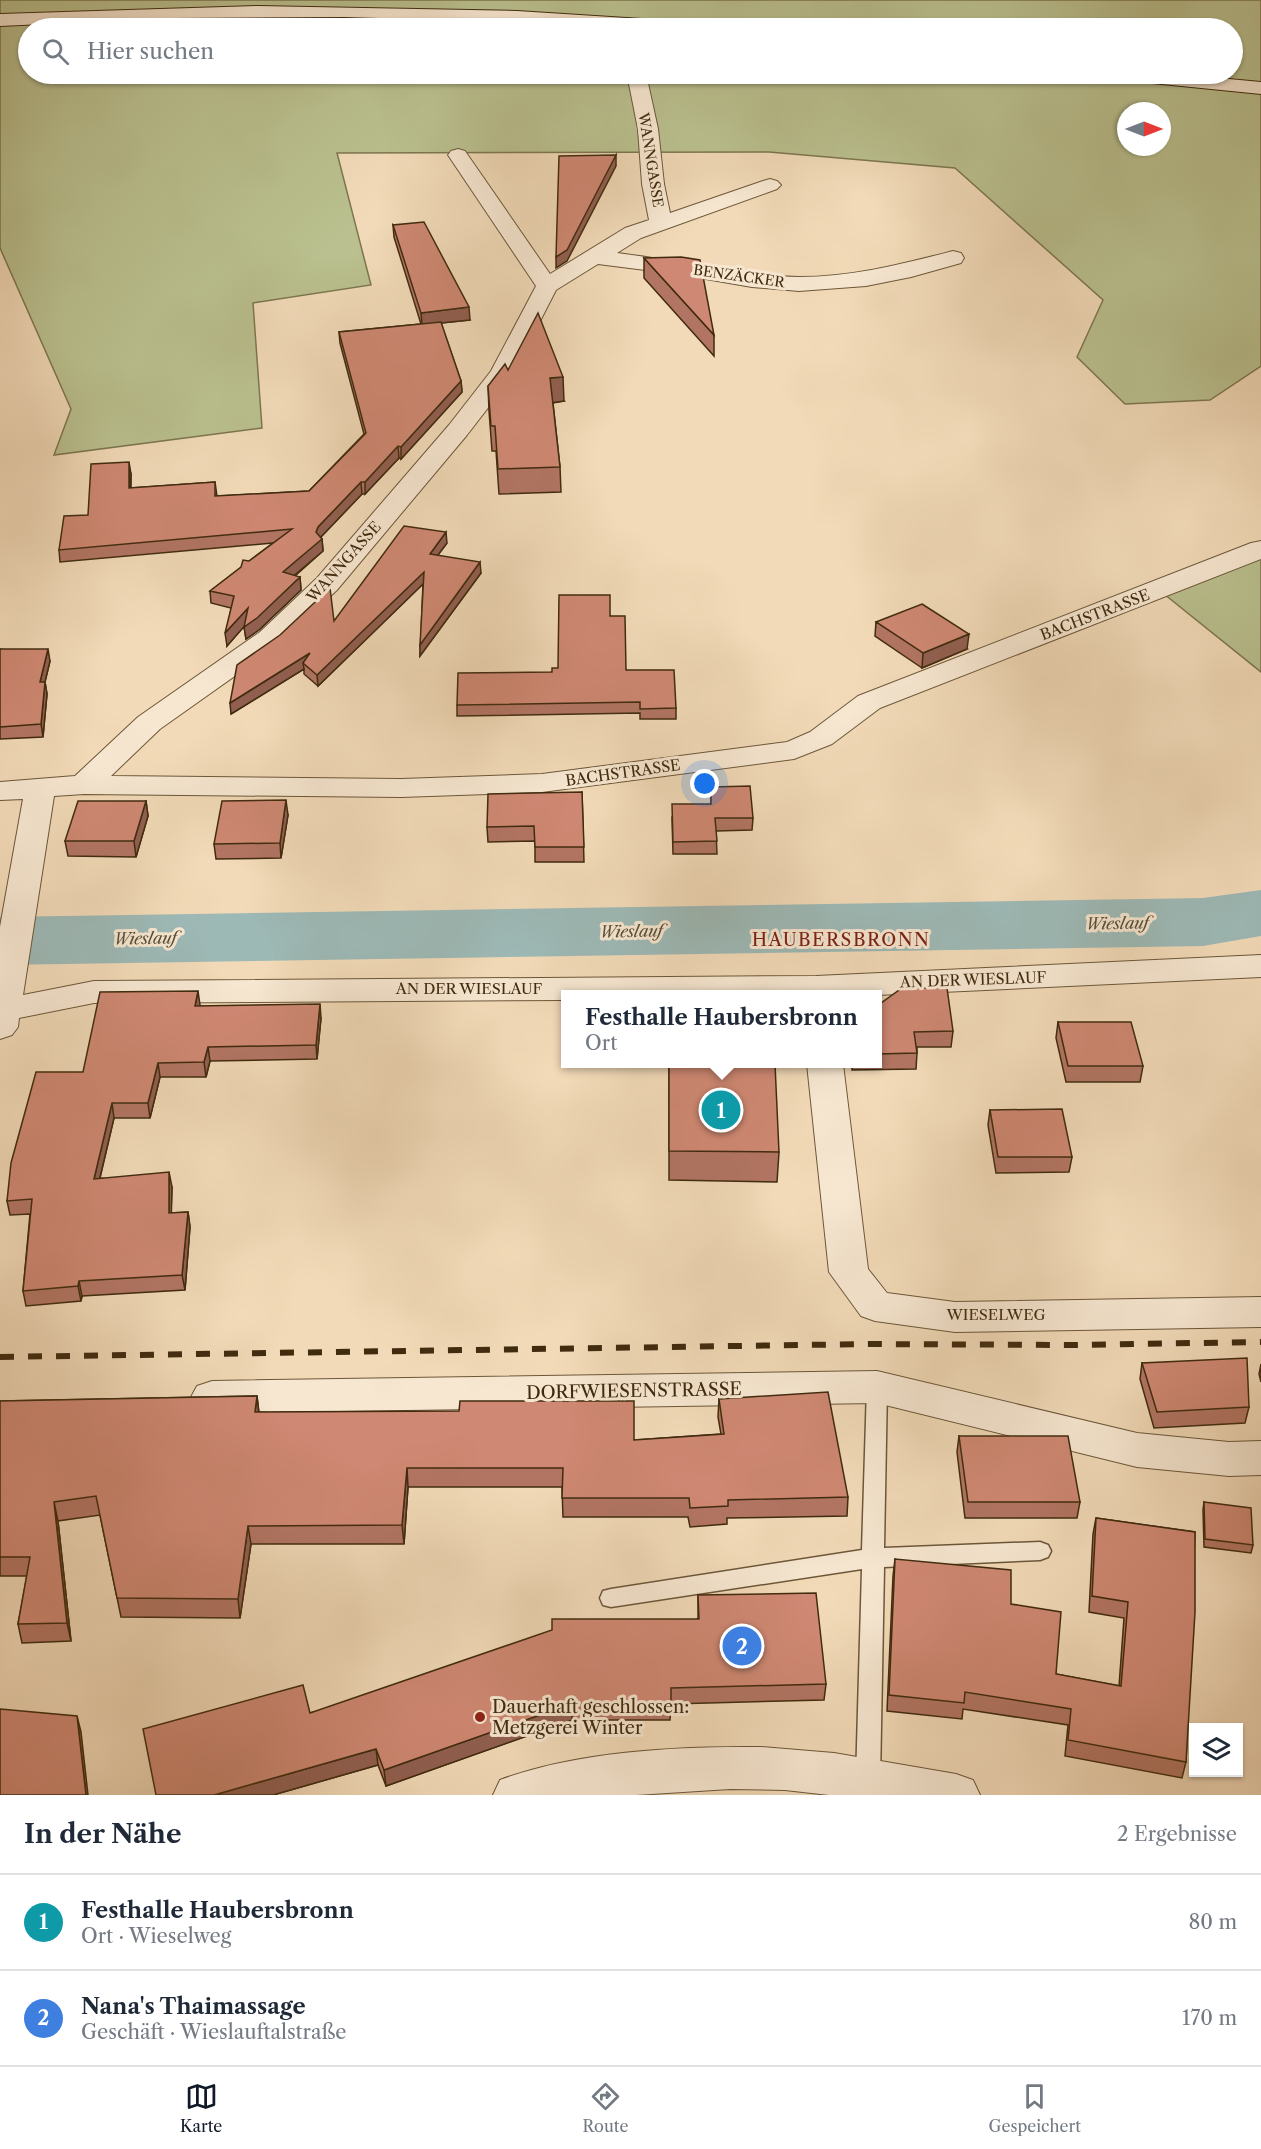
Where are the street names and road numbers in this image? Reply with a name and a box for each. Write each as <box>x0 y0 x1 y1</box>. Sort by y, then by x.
street label: WANNGASSE <box>634 110 667 209</box>
street label: BENZÄCKER <box>692 261 787 291</box>
street label: WANNGASSE <box>302 517 385 607</box>
street label: BACHSTRASSE <box>1037 585 1152 644</box>
street label: BACHSTRASSE <box>564 755 682 790</box>
street label: AN DER WIESLAUF <box>898 967 1047 992</box>
street label: AN DER WIESLAUF <box>395 979 543 998</box>
street label: WIESELWEG <box>945 1305 1046 1324</box>
street label: DORFWIESENSTRASSE <box>526 1378 742 1404</box>

